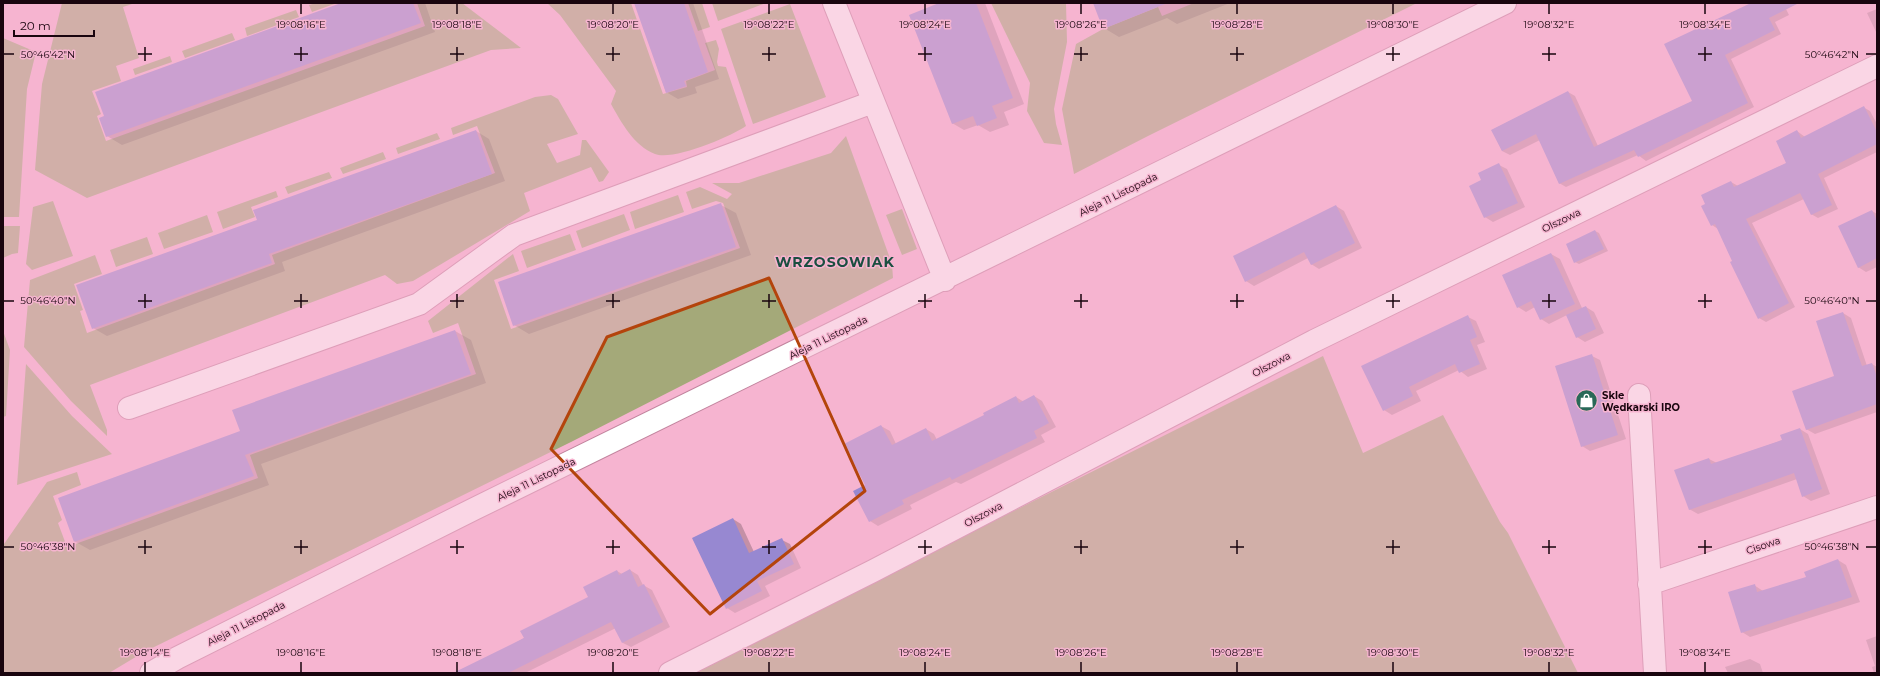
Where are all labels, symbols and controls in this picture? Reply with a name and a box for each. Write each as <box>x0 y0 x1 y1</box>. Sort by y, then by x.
scale bar <box>14 12 94 38</box>
text: 20 m <box>20 18 51 33</box>
text: 19°08'16"E <box>276 18 326 31</box>
text: 19°08'18"E <box>432 18 482 31</box>
text: 19°08'20"E <box>587 18 639 31</box>
text: 19°08'22"E <box>743 18 795 31</box>
text: 19°08'24"E <box>899 18 951 31</box>
text: 19°08'26"E <box>1055 18 1107 31</box>
text: 19°08'28"E <box>1211 18 1263 31</box>
text: 19°08'30"E <box>1367 18 1419 31</box>
text: 19°08'32"E <box>1524 18 1575 31</box>
text: 19°08'34"E <box>1679 18 1731 31</box>
text: 50°46'42"N <box>21 48 75 61</box>
text: 50°46'42"N <box>1805 48 1859 61</box>
street label: Aleja 11 Listopada <box>1077 170 1160 219</box>
street label: Olszowa <box>1540 205 1583 235</box>
district label: WRZOSOWIAK <box>775 253 895 271</box>
text: 50°46'40"N <box>20 294 76 307</box>
text: 50°46'40"N <box>1804 294 1860 307</box>
street label: Aleja 11 Listopada <box>787 313 870 362</box>
street label: Olszowa <box>1250 349 1293 380</box>
shop icon: Skle Wędkarski IRO <box>1574 388 1600 414</box>
place label: Skle Wędkarski IRO <box>1602 389 1681 414</box>
street label: Aleja 11 Listopada <box>495 455 578 504</box>
street label: Olszowa <box>962 499 1005 530</box>
street label: Cisowa <box>1744 534 1782 557</box>
text: 50°46'38"N <box>21 540 75 553</box>
text: 50°46'38"N <box>1805 540 1859 553</box>
street label: Aleja 11 Listopada <box>205 598 287 649</box>
text: 19°08'14"E <box>120 646 170 659</box>
text: 19°08'16"E <box>276 646 326 659</box>
text: 19°08'18"E <box>432 646 482 659</box>
text: 19°08'20"E <box>587 646 639 659</box>
text: 19°08'22"E <box>743 646 795 659</box>
text: 19°08'24"E <box>899 646 951 659</box>
text: 19°08'26"E <box>1055 646 1107 659</box>
text: 19°08'28"E <box>1211 646 1263 659</box>
text: 19°08'30"E <box>1367 646 1419 659</box>
text: 19°08'32"E <box>1524 646 1575 659</box>
text: 19°08'34"E <box>1679 646 1731 659</box>

